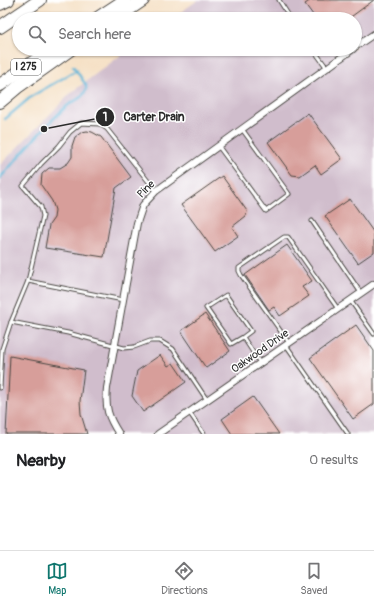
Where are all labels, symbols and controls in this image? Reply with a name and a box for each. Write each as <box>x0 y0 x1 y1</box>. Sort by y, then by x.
search box <box>12 12 362 56</box>
icon: search <box>26 23 48 45</box>
text: Search here <box>58 25 131 44</box>
road number: I 275 <box>11 59 41 75</box>
callout: Carter Drain <box>95 105 192 129</box>
text: 1 <box>103 110 107 125</box>
text: Carter Drain <box>123 110 185 125</box>
street label: Pine <box>134 177 158 201</box>
street label: Oakwood Drive <box>229 326 292 376</box>
text: Nearby <box>16 450 65 471</box>
text: 0 results <box>309 452 358 468</box>
tab: Map <box>46 560 68 597</box>
tab: Directions <box>161 560 208 597</box>
tab: Saved <box>300 560 328 597</box>

